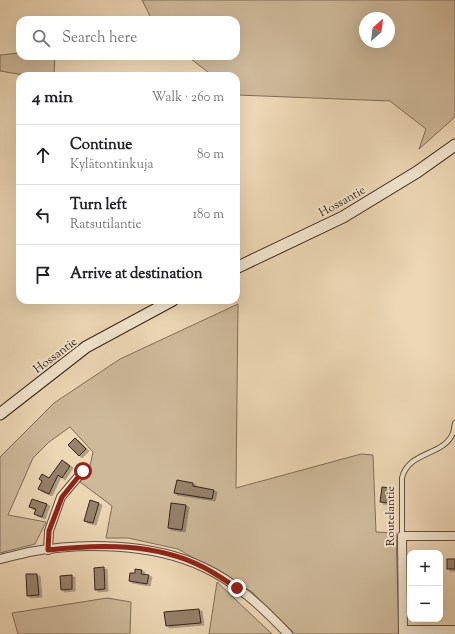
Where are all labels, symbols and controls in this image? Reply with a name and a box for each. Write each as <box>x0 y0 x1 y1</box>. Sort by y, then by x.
north arrow <box>359 12 395 48</box>
search box <box>16 16 240 60</box>
icon: search <box>30 27 52 49</box>
text: Search here <box>62 28 137 49</box>
text: 4 min <box>32 86 73 110</box>
text: Walk · 260 m <box>152 89 224 107</box>
text: Continue <box>70 135 132 156</box>
icon: ahead <box>32 144 54 166</box>
text: 80 m <box>197 146 224 164</box>
text: Kylätontinkuja <box>70 156 154 174</box>
street label: Hossantie <box>316 181 370 222</box>
text: Turn left <box>70 195 127 216</box>
icon: left <box>32 204 54 226</box>
text: 180 m <box>193 206 224 224</box>
text: Ratsutilantie <box>70 216 142 234</box>
icon: arrive <box>32 264 54 286</box>
text: Arrive at destination <box>70 264 203 285</box>
street label: Hossantie <box>30 333 82 378</box>
route start <box>74 462 92 480</box>
street label: Routelantie <box>382 485 400 546</box>
map controls <box>407 550 443 622</box>
button: + <box>407 550 443 586</box>
route end <box>228 579 246 597</box>
button: − <box>407 586 443 622</box>

